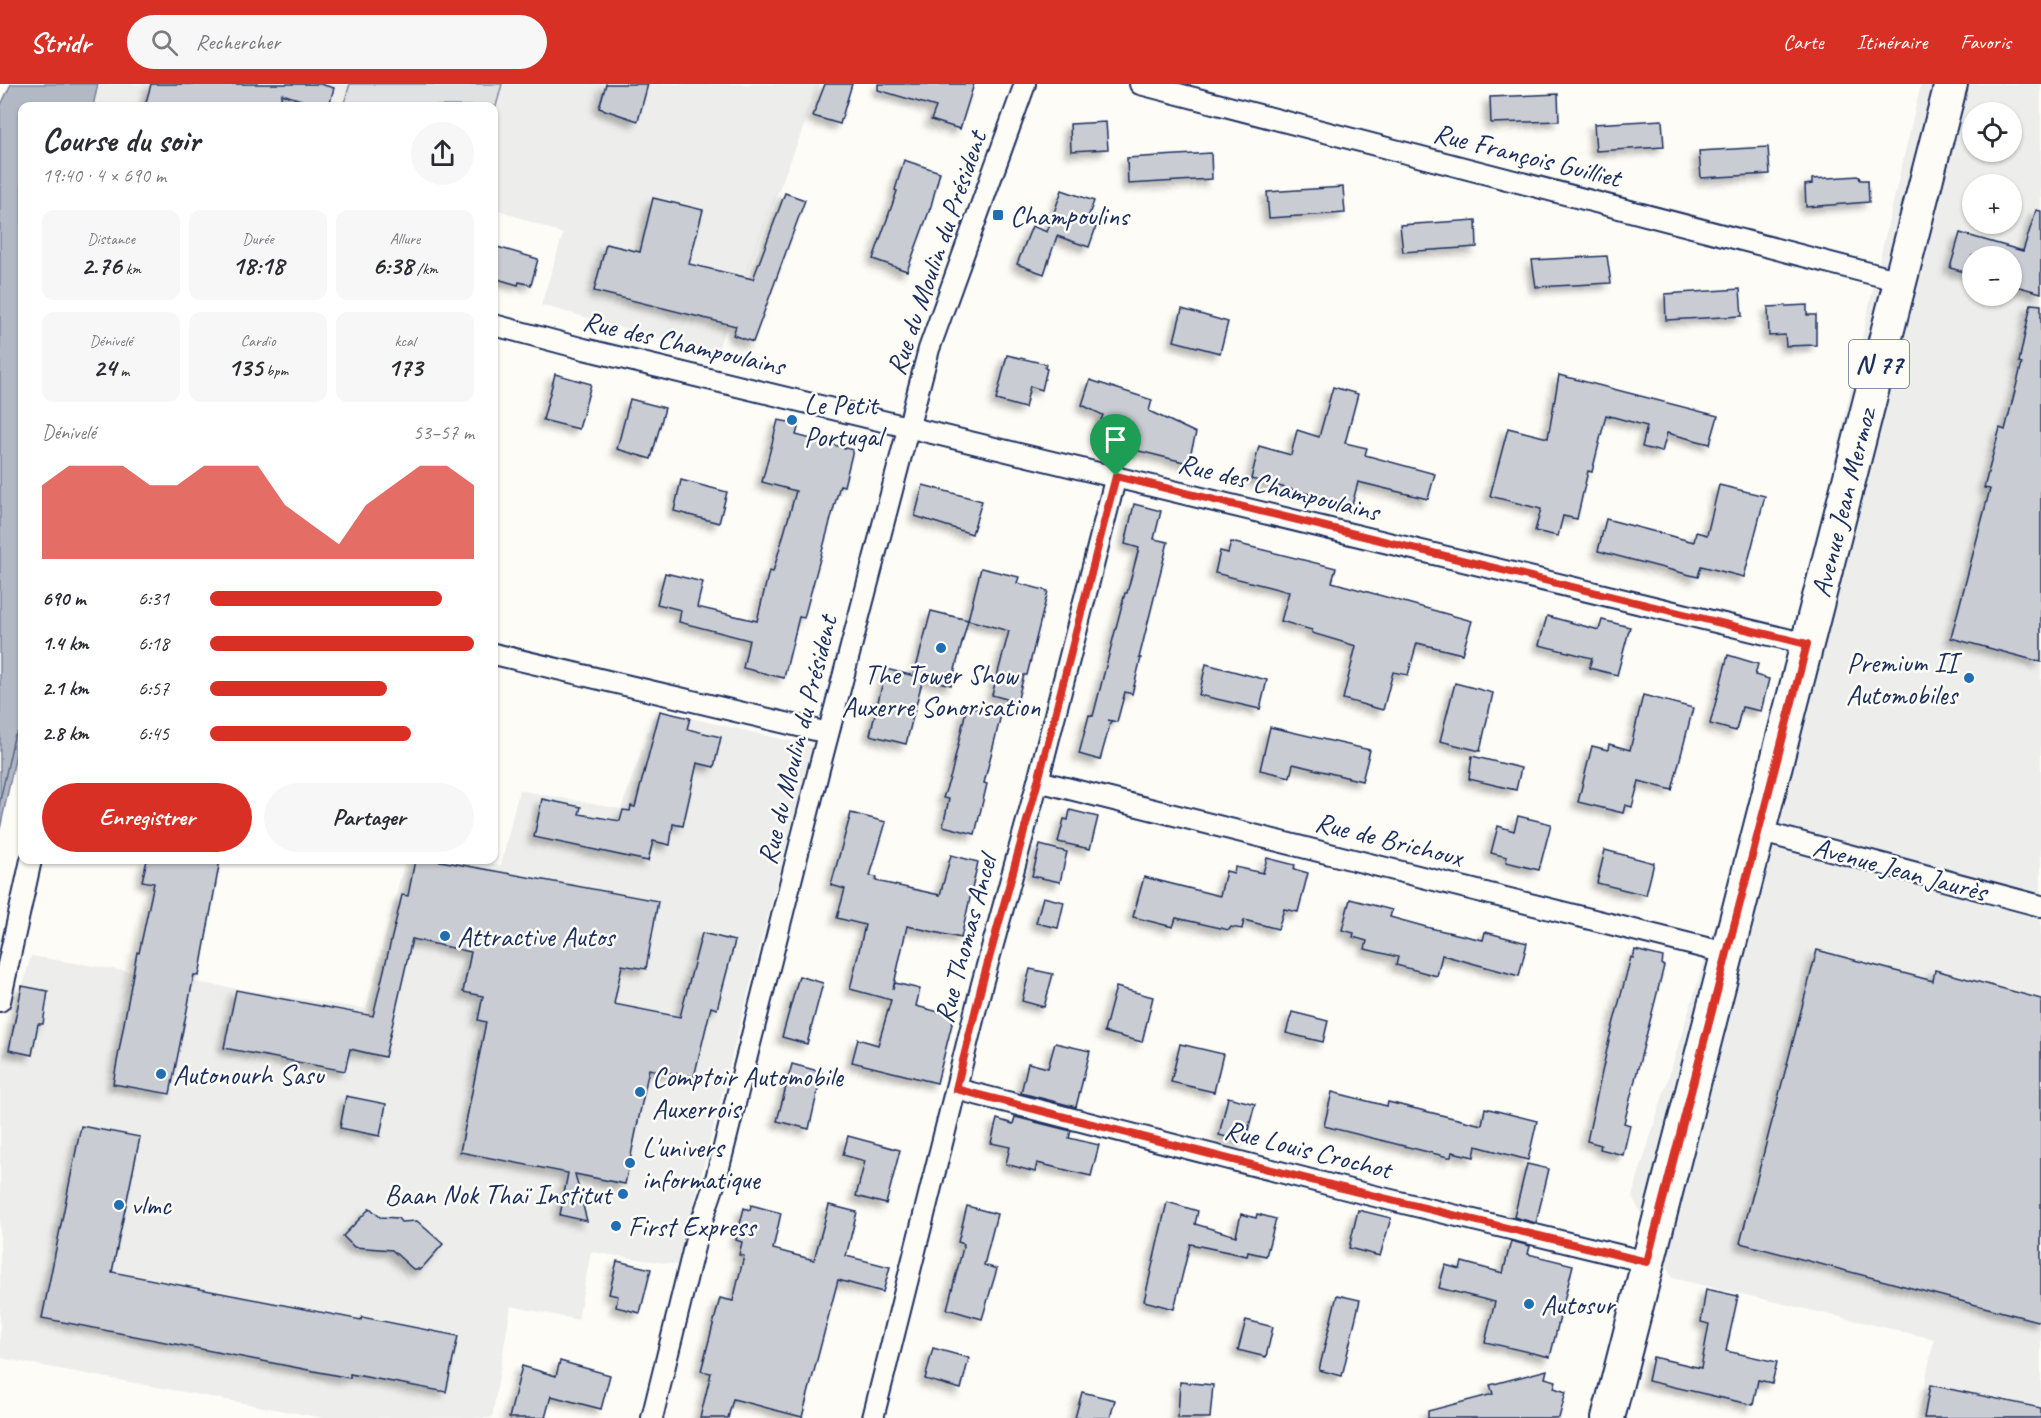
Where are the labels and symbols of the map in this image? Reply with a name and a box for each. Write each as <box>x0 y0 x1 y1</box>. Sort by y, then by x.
street label: Rue François Guilliet <box>1430 115 1627 196</box>
street label: Rue du Moulin du Président <box>878 124 995 379</box>
place label: Champoulins <box>1010 198 1131 233</box>
marker: Champoulins <box>991 208 1005 222</box>
street label: Rue des Champoulains <box>580 303 791 384</box>
road number: N 77 <box>1849 340 1909 388</box>
place label: Le Petit Portugal <box>804 387 887 454</box>
street label: Avenue Jean Mermoz <box>1803 402 1884 601</box>
marker: Le Petit Portugal <box>785 413 799 427</box>
pin <box>1090 414 1141 476</box>
street label: Rue des Champoulains <box>1175 445 1385 529</box>
street label: Rue du Moulin du Président <box>749 609 845 868</box>
marker: The Tower Show Auxerre Sonorisation <box>934 641 948 655</box>
place label: Premium II Automobiles <box>1846 645 1963 712</box>
place label: The Tower Show Auxerre Sonorisation <box>842 657 1041 724</box>
marker: Premium II Automobiles <box>1962 671 1976 685</box>
street label: Rue de Brichoux <box>1312 804 1469 875</box>
street label: Avenue Jean Jaurès <box>1809 829 1993 910</box>
street label: Rue Thomas Ancel <box>926 846 1006 1027</box>
place label: Attractive Autos <box>457 919 617 954</box>
marker: Attractive Autos <box>438 929 452 943</box>
place label: Autonourh Sasu <box>173 1057 325 1092</box>
place label: Comptoir Automobile Auxerrois <box>652 1059 845 1126</box>
marker: Autonourh Sasu <box>154 1067 168 1081</box>
marker: Comptoir Automobile Auxerrois <box>633 1085 647 1099</box>
street label: Rue Louis Crochot <box>1221 1111 1397 1187</box>
place label: L'univers informatique <box>642 1130 762 1197</box>
marker: L'univers informatique <box>623 1156 637 1170</box>
place label: Baan Nok Thaï Institut <box>385 1177 614 1212</box>
marker: Baan Nok Thaï Institut <box>616 1187 630 1201</box>
place label: vlmc <box>131 1188 173 1223</box>
marker: vlmc <box>112 1198 126 1212</box>
place label: First Express <box>628 1209 758 1244</box>
marker: First Express <box>609 1219 623 1233</box>
place label: Autosur <box>1541 1287 1616 1322</box>
marker: Autosur <box>1522 1297 1536 1311</box>

